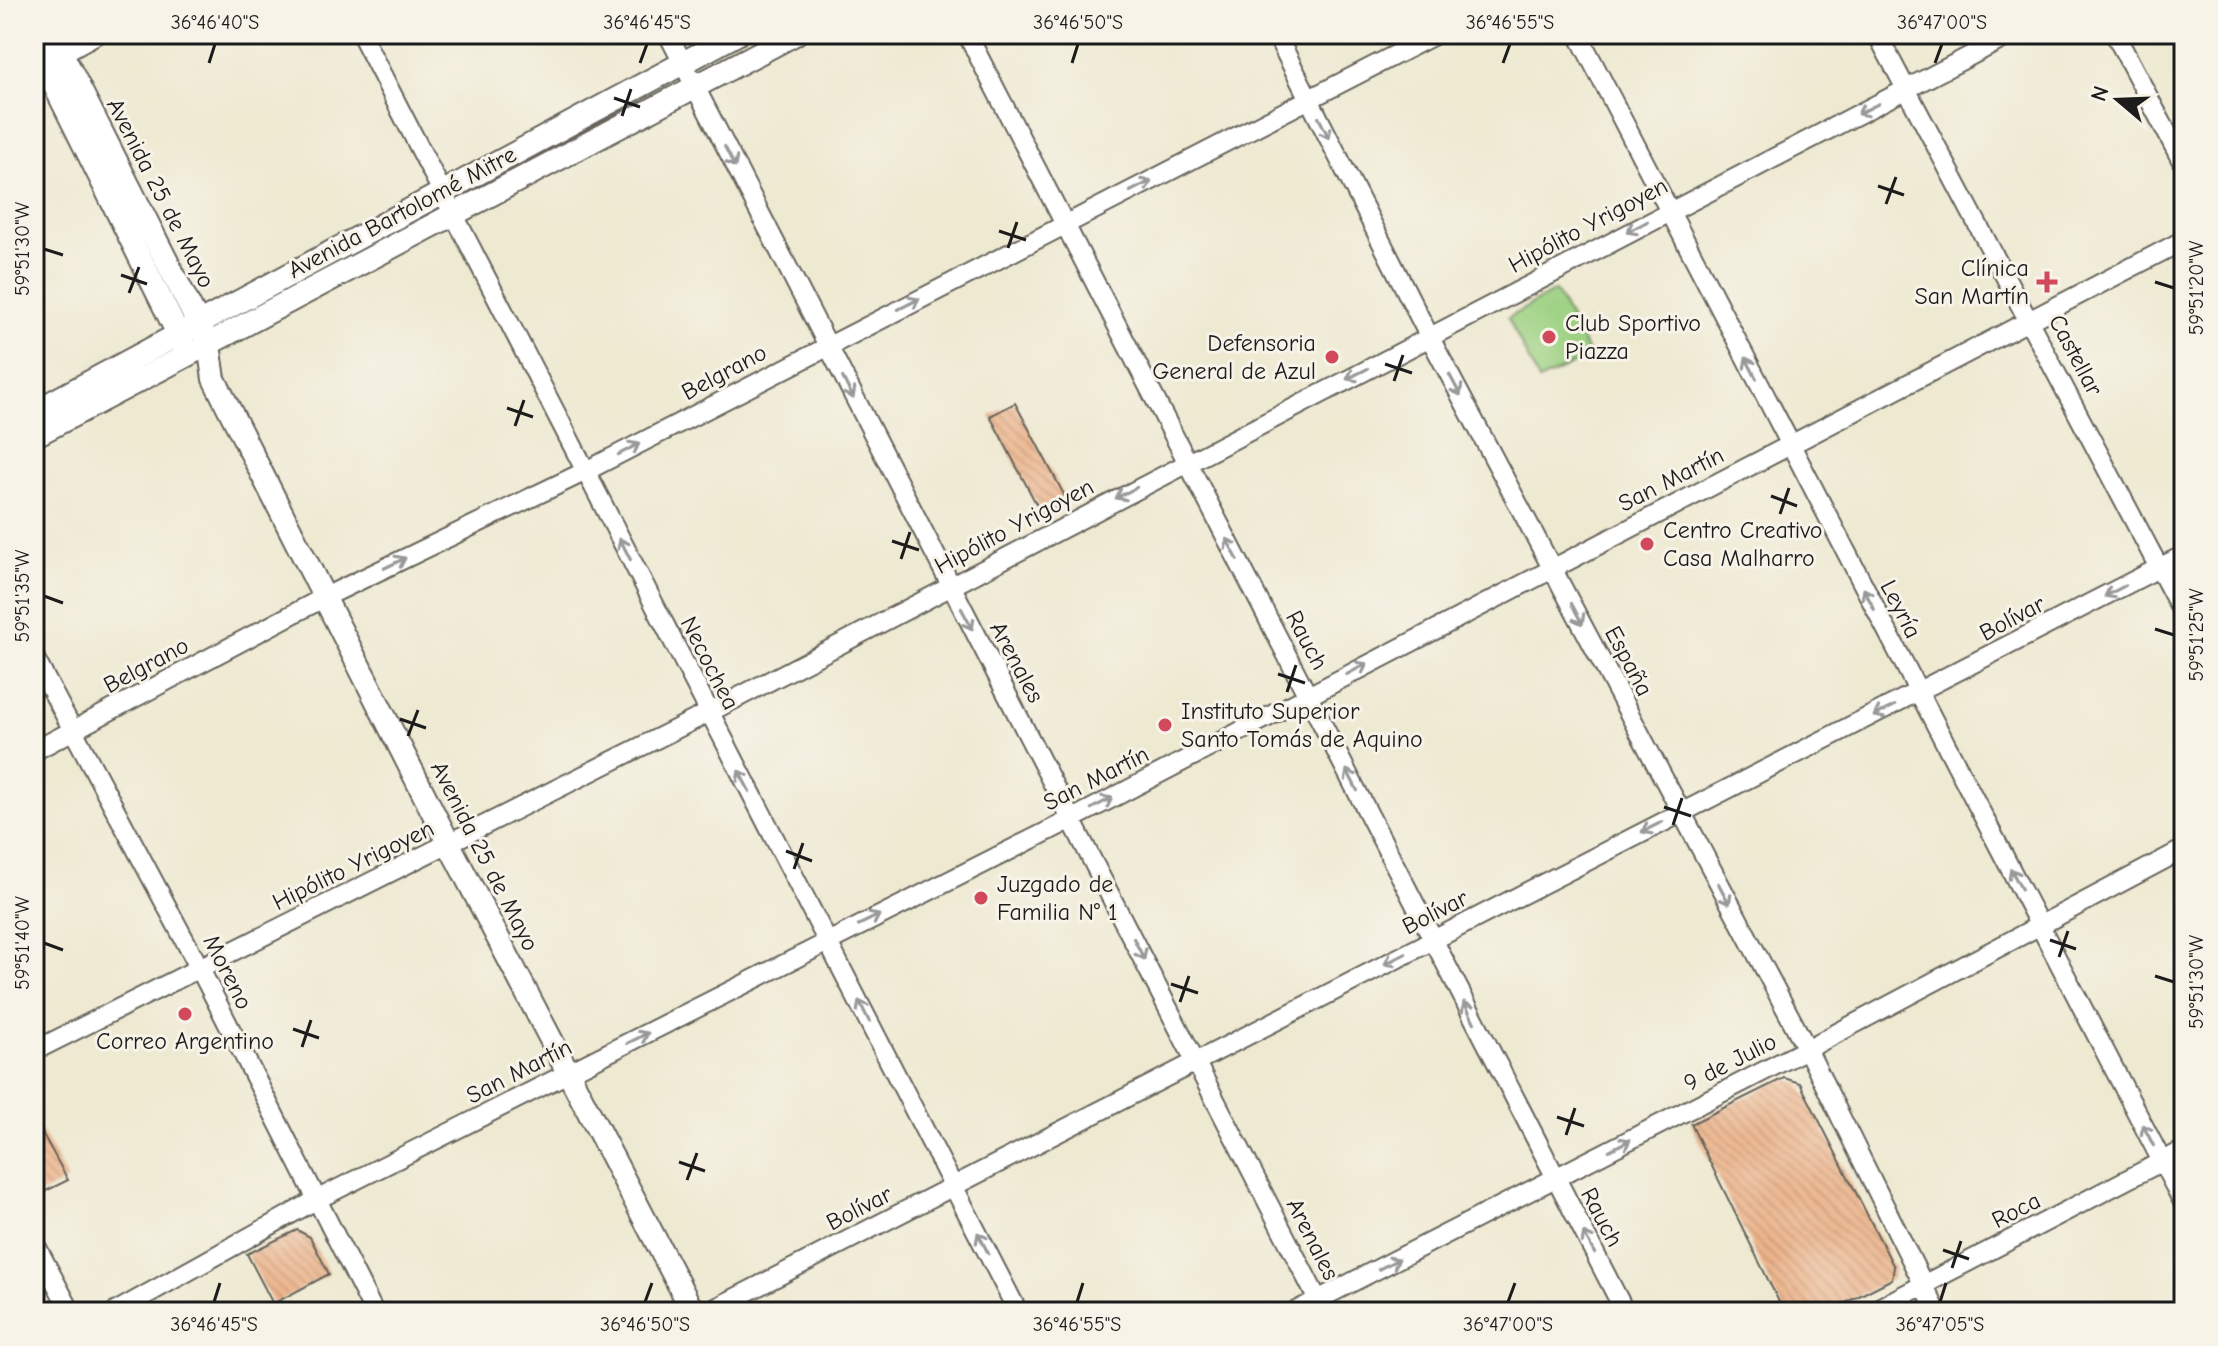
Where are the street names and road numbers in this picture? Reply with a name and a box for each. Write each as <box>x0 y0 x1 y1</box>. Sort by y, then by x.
street label: Avenida 25 de Mayo <box>101 93 221 293</box>
street label: Avenida Bartolomé Mitre <box>283 140 521 284</box>
street label: Hipólito Yrigoyen <box>1504 171 1672 279</box>
street label: Castellar <box>2043 310 2109 401</box>
street label: Belgrano <box>677 338 771 406</box>
street label: San Martín <box>1614 441 1728 517</box>
street label: Hipólito Yrigoyen <box>930 472 1098 580</box>
street label: Leyría <box>1875 575 1927 643</box>
street label: Bolívar <box>1975 589 2050 647</box>
street label: Rauch <box>1280 606 1334 674</box>
street label: Necochea <box>675 612 745 714</box>
street label: Arenales <box>984 617 1050 707</box>
street label: España <box>1599 621 1659 701</box>
street label: Belgrano <box>99 631 193 699</box>
street label: San Martín <box>1039 740 1153 816</box>
street label: Avenida 25 de Mayo <box>425 756 545 956</box>
street label: Hipólito Yrigoyen <box>268 814 438 916</box>
street label: Bolívar <box>1398 883 1473 940</box>
street label: Moreno <box>197 930 259 1014</box>
street label: 9 de Julio <box>1679 1027 1781 1097</box>
street label: San Martín <box>462 1033 576 1109</box>
street label: Bolívar <box>822 1179 897 1236</box>
street label: Rauch <box>1575 1183 1629 1251</box>
street label: Roca <box>1987 1186 2045 1234</box>
street label: Arenales <box>1281 1193 1345 1285</box>

